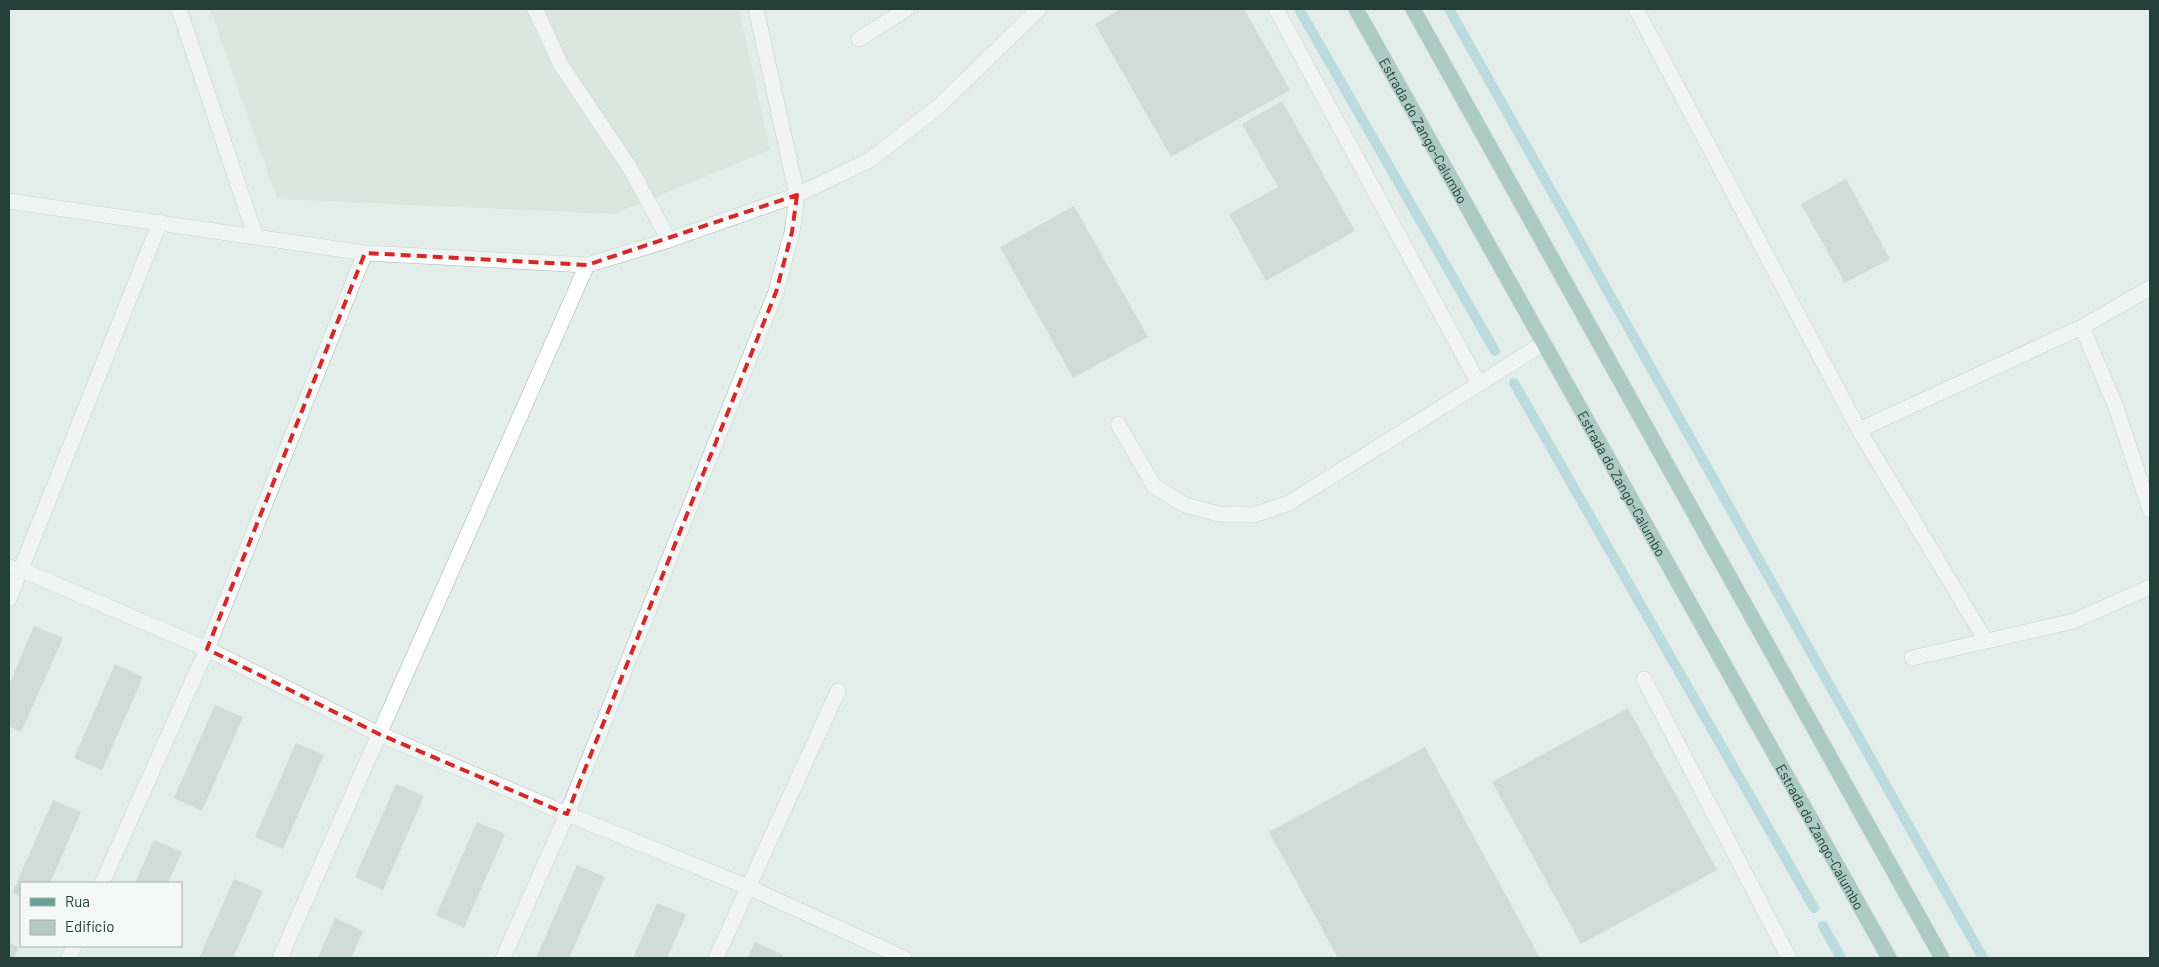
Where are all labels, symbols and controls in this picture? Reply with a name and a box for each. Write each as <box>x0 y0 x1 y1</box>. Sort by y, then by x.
street label: Estrada do Zango-Calumbo <box>1376 54 1472 206</box>
street label: Estrada do Zango-Calumbo <box>1575 407 1670 559</box>
street label: Estrada do Zango-Calumbo <box>1773 761 1868 912</box>
legend <box>20 882 182 947</box>
text: Rua <box>65 892 90 910</box>
text: Edifício <box>65 917 114 935</box>

